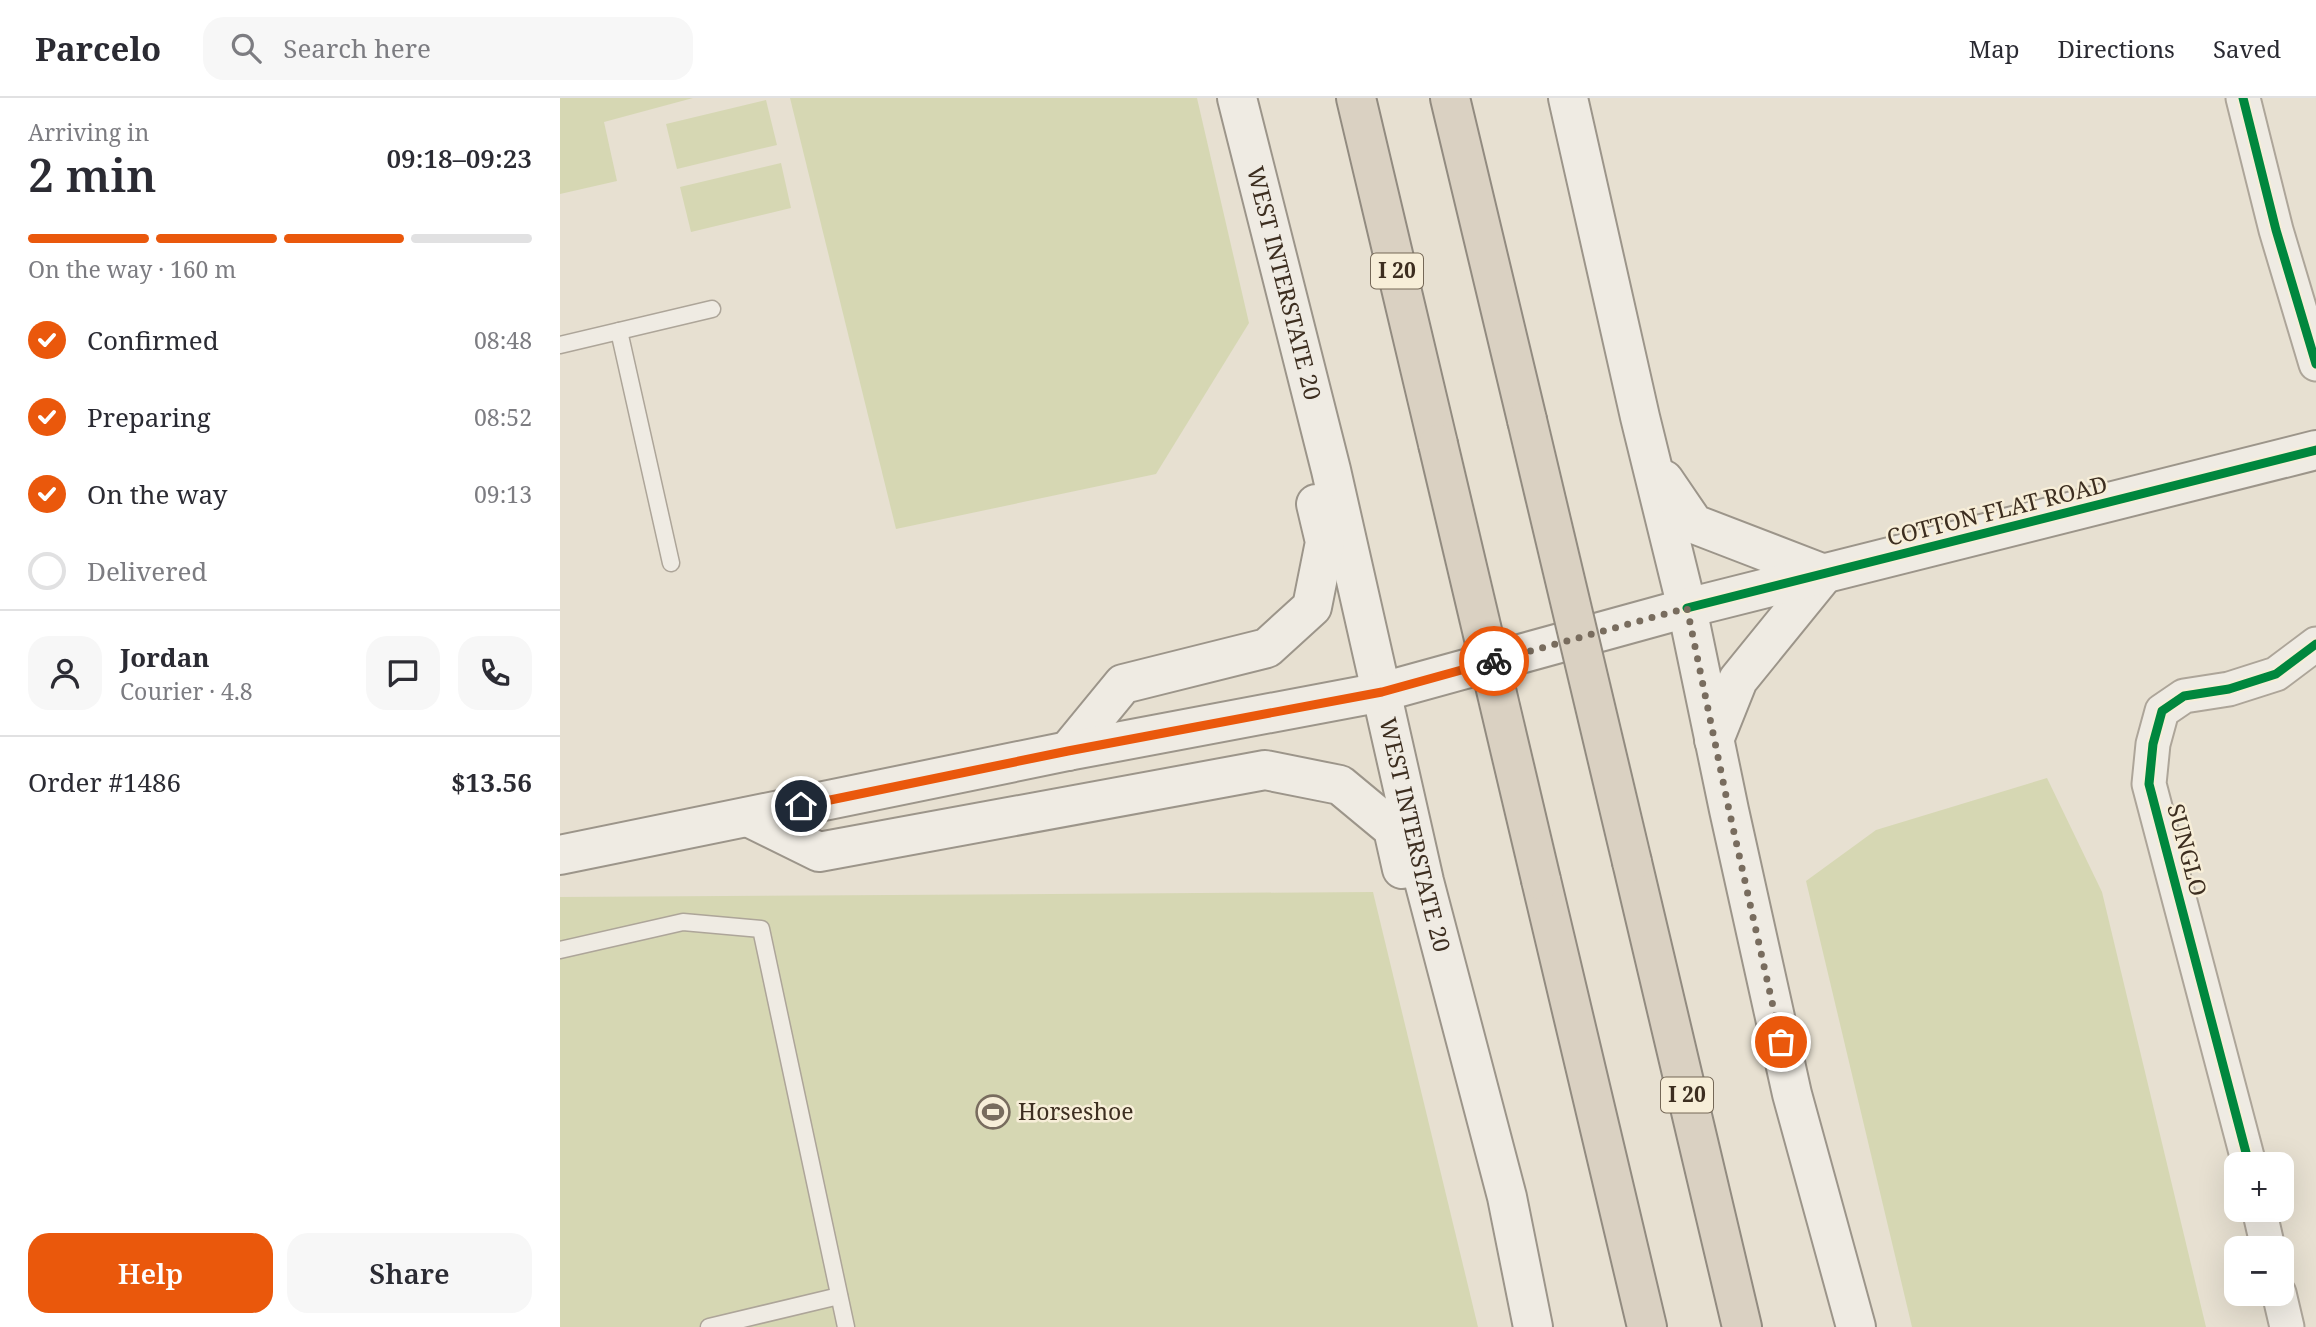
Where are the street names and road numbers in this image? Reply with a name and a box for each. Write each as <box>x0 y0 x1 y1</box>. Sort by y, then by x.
street label: WEST INTERSTATE 20 <box>1240 163 1330 403</box>
road number: I 20 <box>1371 254 1423 288</box>
street label: COTTON FLAT ROAD <box>1883 467 2110 553</box>
street label: WEST INTERSTATE 20 <box>1373 714 1459 955</box>
street label: SUNGLO <box>2160 800 2216 899</box>
road number: I 20 <box>1661 1077 1713 1112</box>

